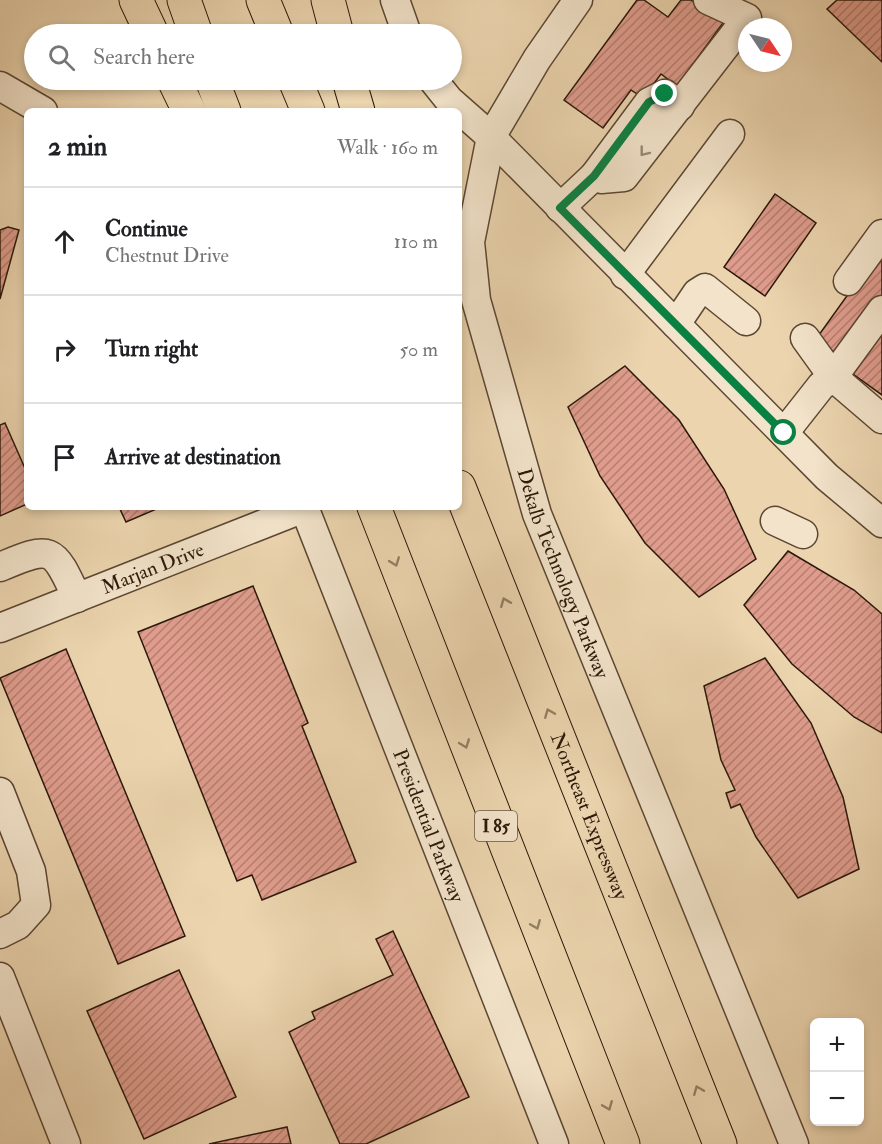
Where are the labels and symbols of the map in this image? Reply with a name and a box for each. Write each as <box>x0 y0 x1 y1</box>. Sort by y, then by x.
north arrow <box>738 18 792 72</box>
route end <box>651 80 677 106</box>
one-way arrow <box>640 145 651 156</box>
route start <box>770 419 796 445</box>
street label: Dekalb Technology Parkway <box>512 465 616 683</box>
street label: Marjan Drive <box>98 536 207 599</box>
one-way arrow <box>388 555 400 566</box>
one-way arrow <box>500 598 512 609</box>
one-way arrow <box>544 709 556 720</box>
street label: Northeast Expressway <box>545 729 635 904</box>
one-way arrow <box>458 737 470 748</box>
street label: Presidential Parkway <box>388 745 471 907</box>
road number: I 85 <box>475 811 517 841</box>
one-way arrow <box>529 919 541 930</box>
one-way arrow <box>693 1085 706 1095</box>
one-way arrow <box>601 1100 613 1111</box>

